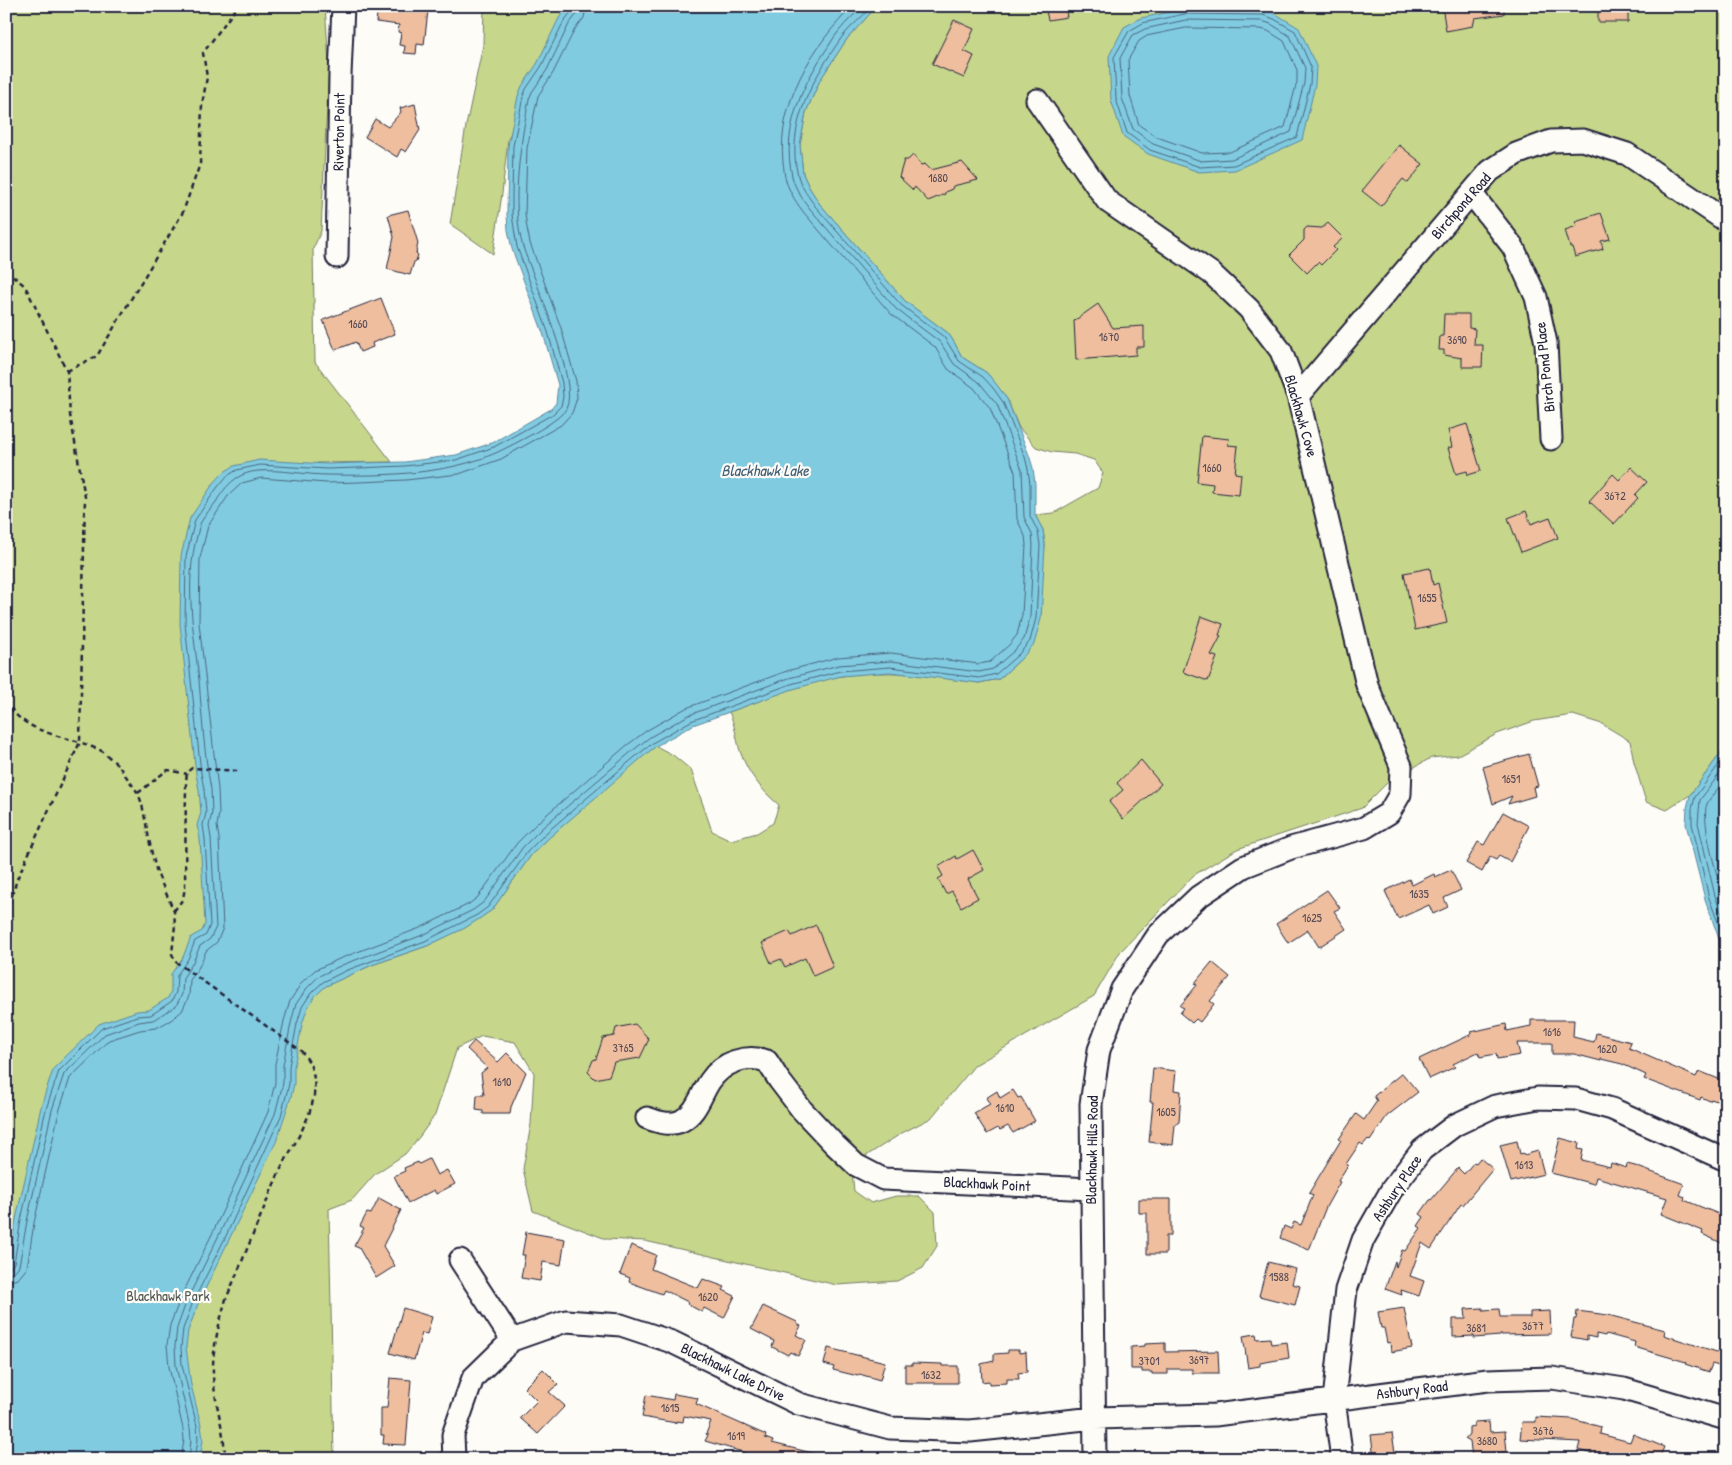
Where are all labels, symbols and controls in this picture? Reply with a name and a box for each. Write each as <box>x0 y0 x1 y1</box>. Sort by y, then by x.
street label: Riverton Point <box>327 92 350 171</box>
street label: Birchpond Road <box>1426 168 1496 244</box>
house number: 1680 <box>928 169 948 186</box>
house number: 1660 <box>348 315 368 332</box>
street label: Birch Pond Place <box>1529 321 1560 413</box>
house number: 1670 <box>1099 328 1119 345</box>
house number: 3690 <box>1447 331 1467 348</box>
street label: Blackhawk Cove <box>1280 372 1323 459</box>
water label: Blackhawk Lake <box>721 459 809 481</box>
house number: 1660 <box>1202 459 1222 476</box>
house number: 3672 <box>1604 487 1626 504</box>
house number: 1655 <box>1417 589 1437 606</box>
house number: 1651 <box>1502 770 1520 787</box>
house number: 1635 <box>1409 885 1429 902</box>
house number: 1625 <box>1302 909 1322 926</box>
house number: 1616 <box>1543 1023 1561 1040</box>
house number: 3765 <box>612 1039 634 1056</box>
house number: 1620 <box>1597 1040 1617 1057</box>
house number: 1610 <box>493 1073 511 1090</box>
street label: Blackhawk Hills Road <box>1080 1095 1103 1205</box>
house number: 1610 <box>996 1099 1014 1116</box>
house number: 1605 <box>1156 1103 1176 1120</box>
street label: Ashbury Place <box>1367 1150 1427 1225</box>
house number: 1613 <box>1515 1156 1533 1173</box>
street label: Blackhawk Point <box>943 1171 1032 1196</box>
house number: 1588 <box>1269 1268 1289 1285</box>
park label: Blackhawk Park <box>126 1285 210 1306</box>
house number: 1620 <box>698 1288 718 1305</box>
house number: 3677 <box>1522 1317 1544 1334</box>
house number: 3681 <box>1466 1319 1486 1336</box>
street label: Blackhawk Lake Drive <box>678 1337 789 1406</box>
house number: 3697 <box>1189 1351 1209 1368</box>
house number: 3701 <box>1138 1352 1160 1369</box>
house number: 1632 <box>921 1366 941 1383</box>
street label: Ashbury Road <box>1375 1375 1449 1404</box>
house number: 1615 <box>661 1399 679 1416</box>
house number: 3676 <box>1533 1422 1554 1439</box>
house number: 1619 <box>727 1427 746 1444</box>
house number: 3680 <box>1477 1432 1497 1449</box>

